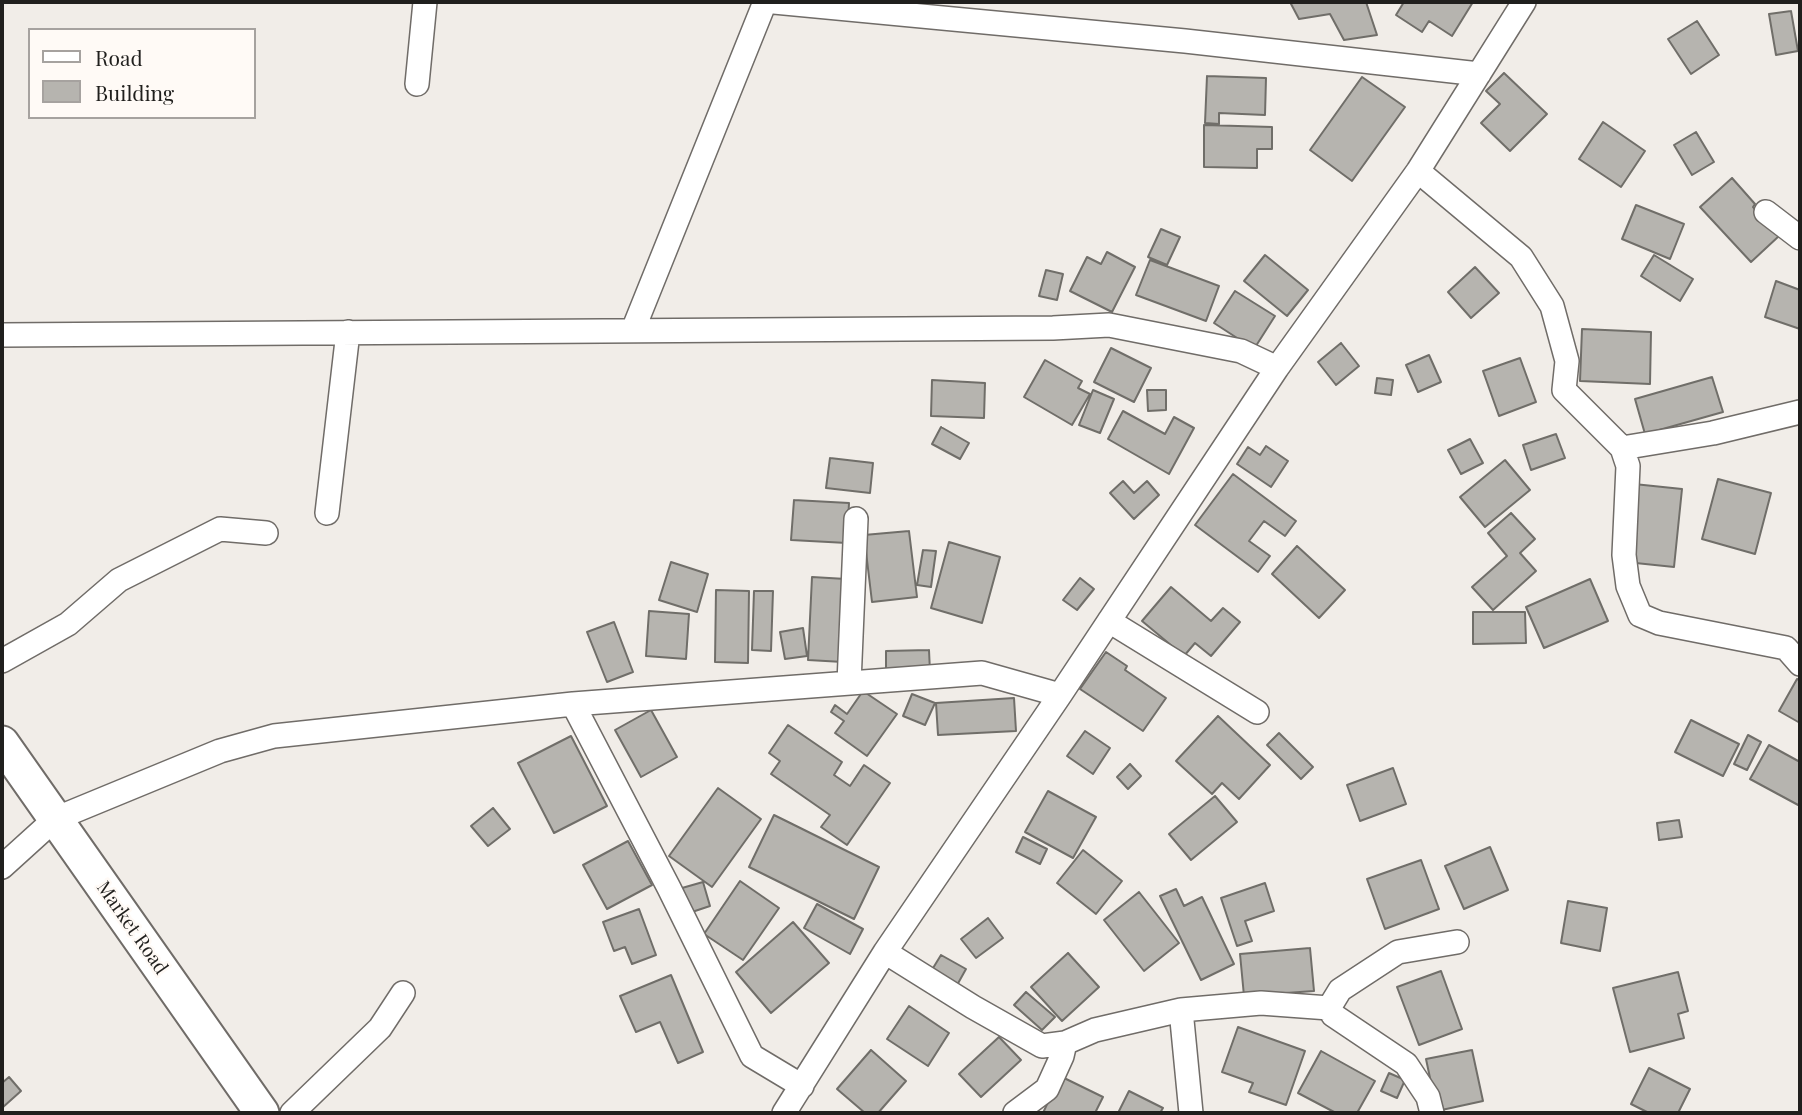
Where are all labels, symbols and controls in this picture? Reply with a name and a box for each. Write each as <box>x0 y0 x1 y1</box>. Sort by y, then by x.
legend <box>28 28 256 119</box>
text: Road <box>95 43 143 71</box>
text: Building <box>95 78 174 106</box>
street label: Market Road <box>92 877 172 979</box>

